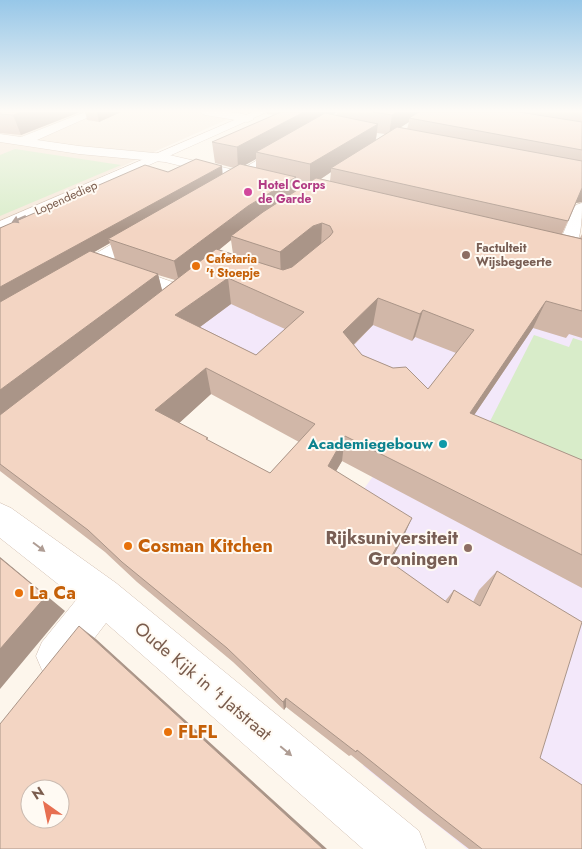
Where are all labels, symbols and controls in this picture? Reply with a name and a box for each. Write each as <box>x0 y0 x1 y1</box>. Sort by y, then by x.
street label: Lopendediep <box>32 176 101 220</box>
place label: Hotel Corps de Garde <box>258 176 326 208</box>
marker: Hotel Corps de Garde <box>242 186 254 198</box>
one-way arrow <box>12 215 26 223</box>
place label: Factulteit Wijsbegeerte <box>476 239 552 271</box>
marker: Factulteit Wijsbegeerte <box>460 249 472 261</box>
place label: Cafetaria 't Stoepje <box>206 250 260 282</box>
marker: Cafetaria 't Stoepje <box>190 260 202 272</box>
place label: Academiegebouw <box>307 433 434 455</box>
marker: Academiegebouw <box>437 438 449 450</box>
place label: Rijksuniversiteit Groningen <box>325 525 458 572</box>
place label: Cosman Kitchen <box>138 533 273 559</box>
marker: Cosman Kitchen <box>122 540 134 552</box>
one-way arrow <box>32 542 45 553</box>
marker: Rijksuniversiteit Groningen <box>462 542 474 554</box>
place label: La Ca <box>29 580 76 606</box>
marker: La Ca <box>13 587 25 599</box>
street label: Oude Kijk in 't Jatstraat <box>129 616 278 747</box>
place label: FLFL <box>178 719 217 745</box>
marker: FLFL <box>162 726 174 738</box>
one-way arrow <box>279 745 291 757</box>
north arrow <box>20 779 70 829</box>
text: N <box>28 782 48 805</box>

